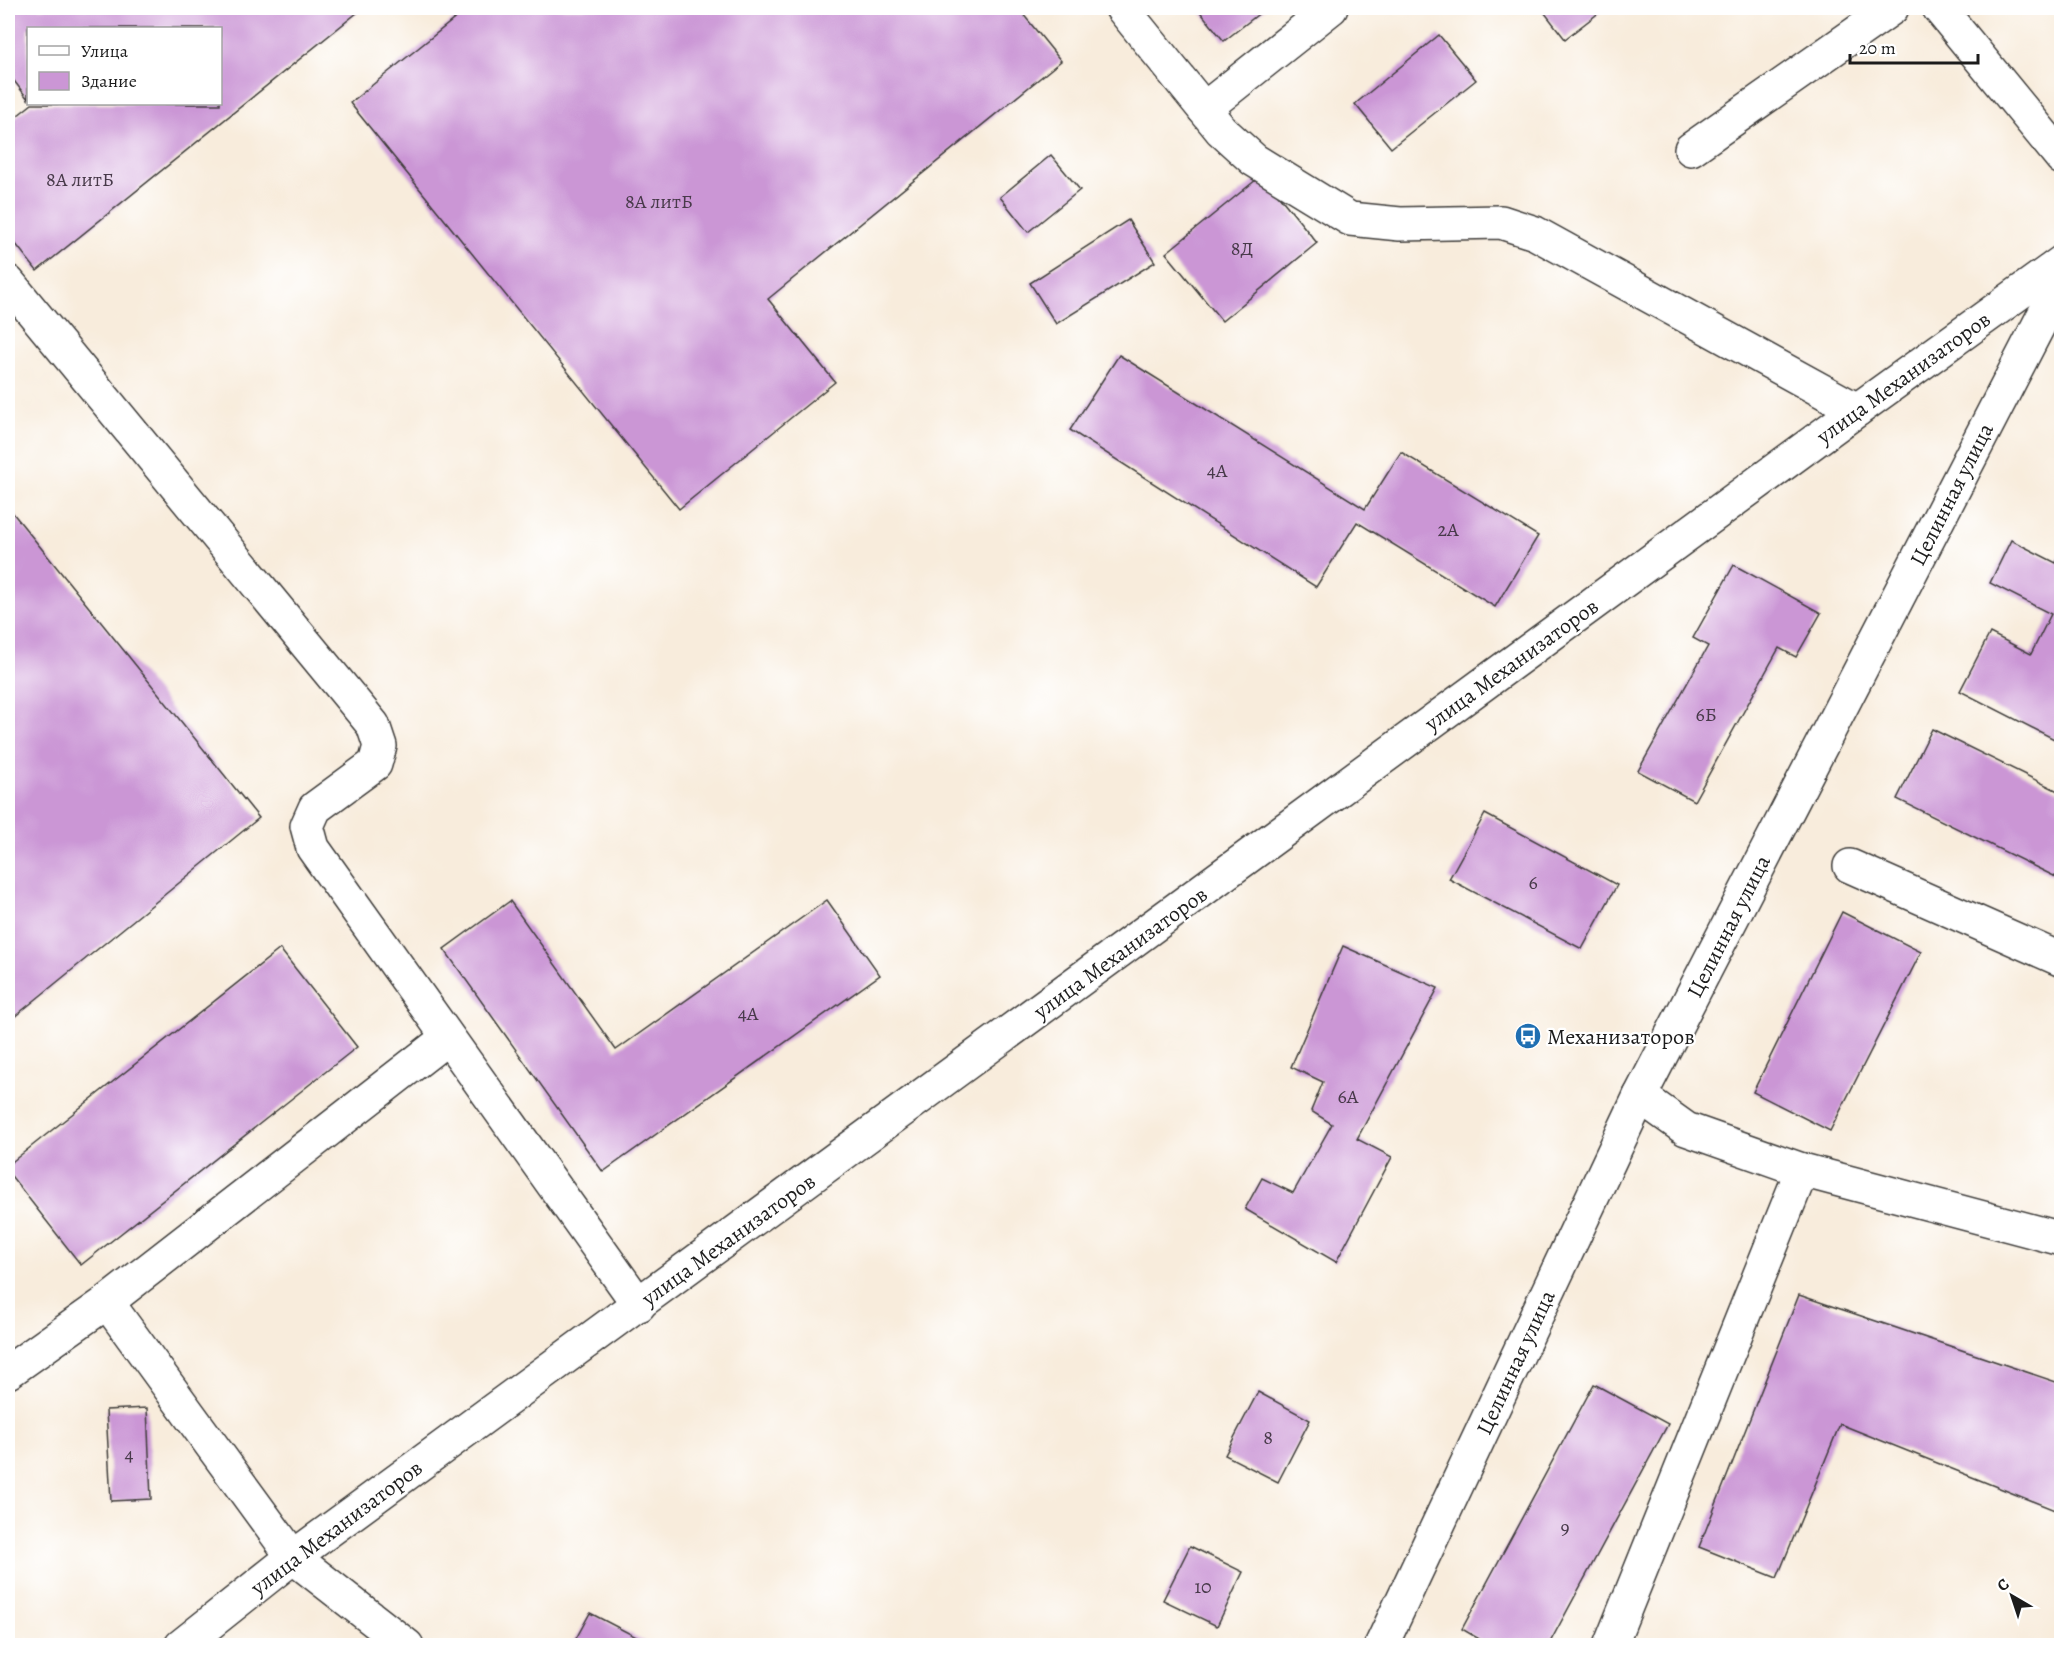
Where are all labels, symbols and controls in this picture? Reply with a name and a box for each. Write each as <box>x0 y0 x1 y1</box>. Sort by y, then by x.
legend <box>27 27 222 105</box>
scale bar <box>1850 27 1978 65</box>
text: 20 m <box>1859 36 1896 60</box>
text: Улица <box>81 39 129 63</box>
text: Здание <box>81 69 137 93</box>
house number: 8А литБ <box>46 166 114 193</box>
house number: 8А литБ <box>625 188 693 215</box>
house number: 8Д <box>1231 235 1253 262</box>
street label: улица Механизаторов <box>1810 304 1997 452</box>
street label: Целинная улица <box>1903 417 2001 571</box>
house number: 4А <box>1207 457 1228 484</box>
house number: 2А <box>1437 516 1459 543</box>
street label: улица Механизаторов <box>1418 591 1605 739</box>
house number: 6Б <box>1695 701 1717 728</box>
street label: Целинная улица <box>1680 849 1778 1003</box>
house number: 6 <box>1528 869 1538 896</box>
street label: улица Механизаторов <box>1027 879 1214 1027</box>
house number: 4А <box>738 1000 759 1027</box>
bus stop icon: Механизаторов <box>1513 1021 1543 1051</box>
place label: Механизаторов <box>1547 1022 1695 1052</box>
house number: 6А <box>1338 1083 1359 1110</box>
street label: улица Механизаторов <box>635 1166 822 1314</box>
street label: Целинная улица <box>1469 1284 1563 1440</box>
house number: 8 <box>1263 1424 1273 1451</box>
house number: 4 <box>124 1441 134 1468</box>
street label: улица Механизаторов <box>244 1453 429 1603</box>
house number: 9 <box>1560 1514 1570 1541</box>
north arrow <box>1982 1566 2042 1626</box>
house number: 10 <box>1194 1573 1212 1600</box>
text: С <box>1992 1573 2014 1597</box>

